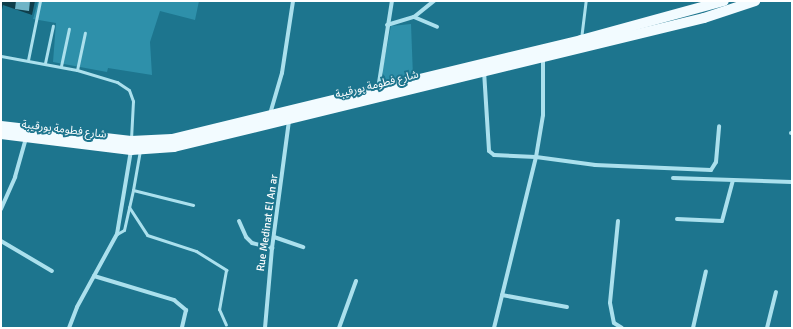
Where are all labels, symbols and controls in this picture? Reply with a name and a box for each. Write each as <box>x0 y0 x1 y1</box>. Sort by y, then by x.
street label: شارع فطومة بورقيبة <box>334 68 420 102</box>
street label: شارع فطومة بورقيبة <box>21 118 107 142</box>
street label: Rue Medinat El An ar <box>255 174 281 272</box>

